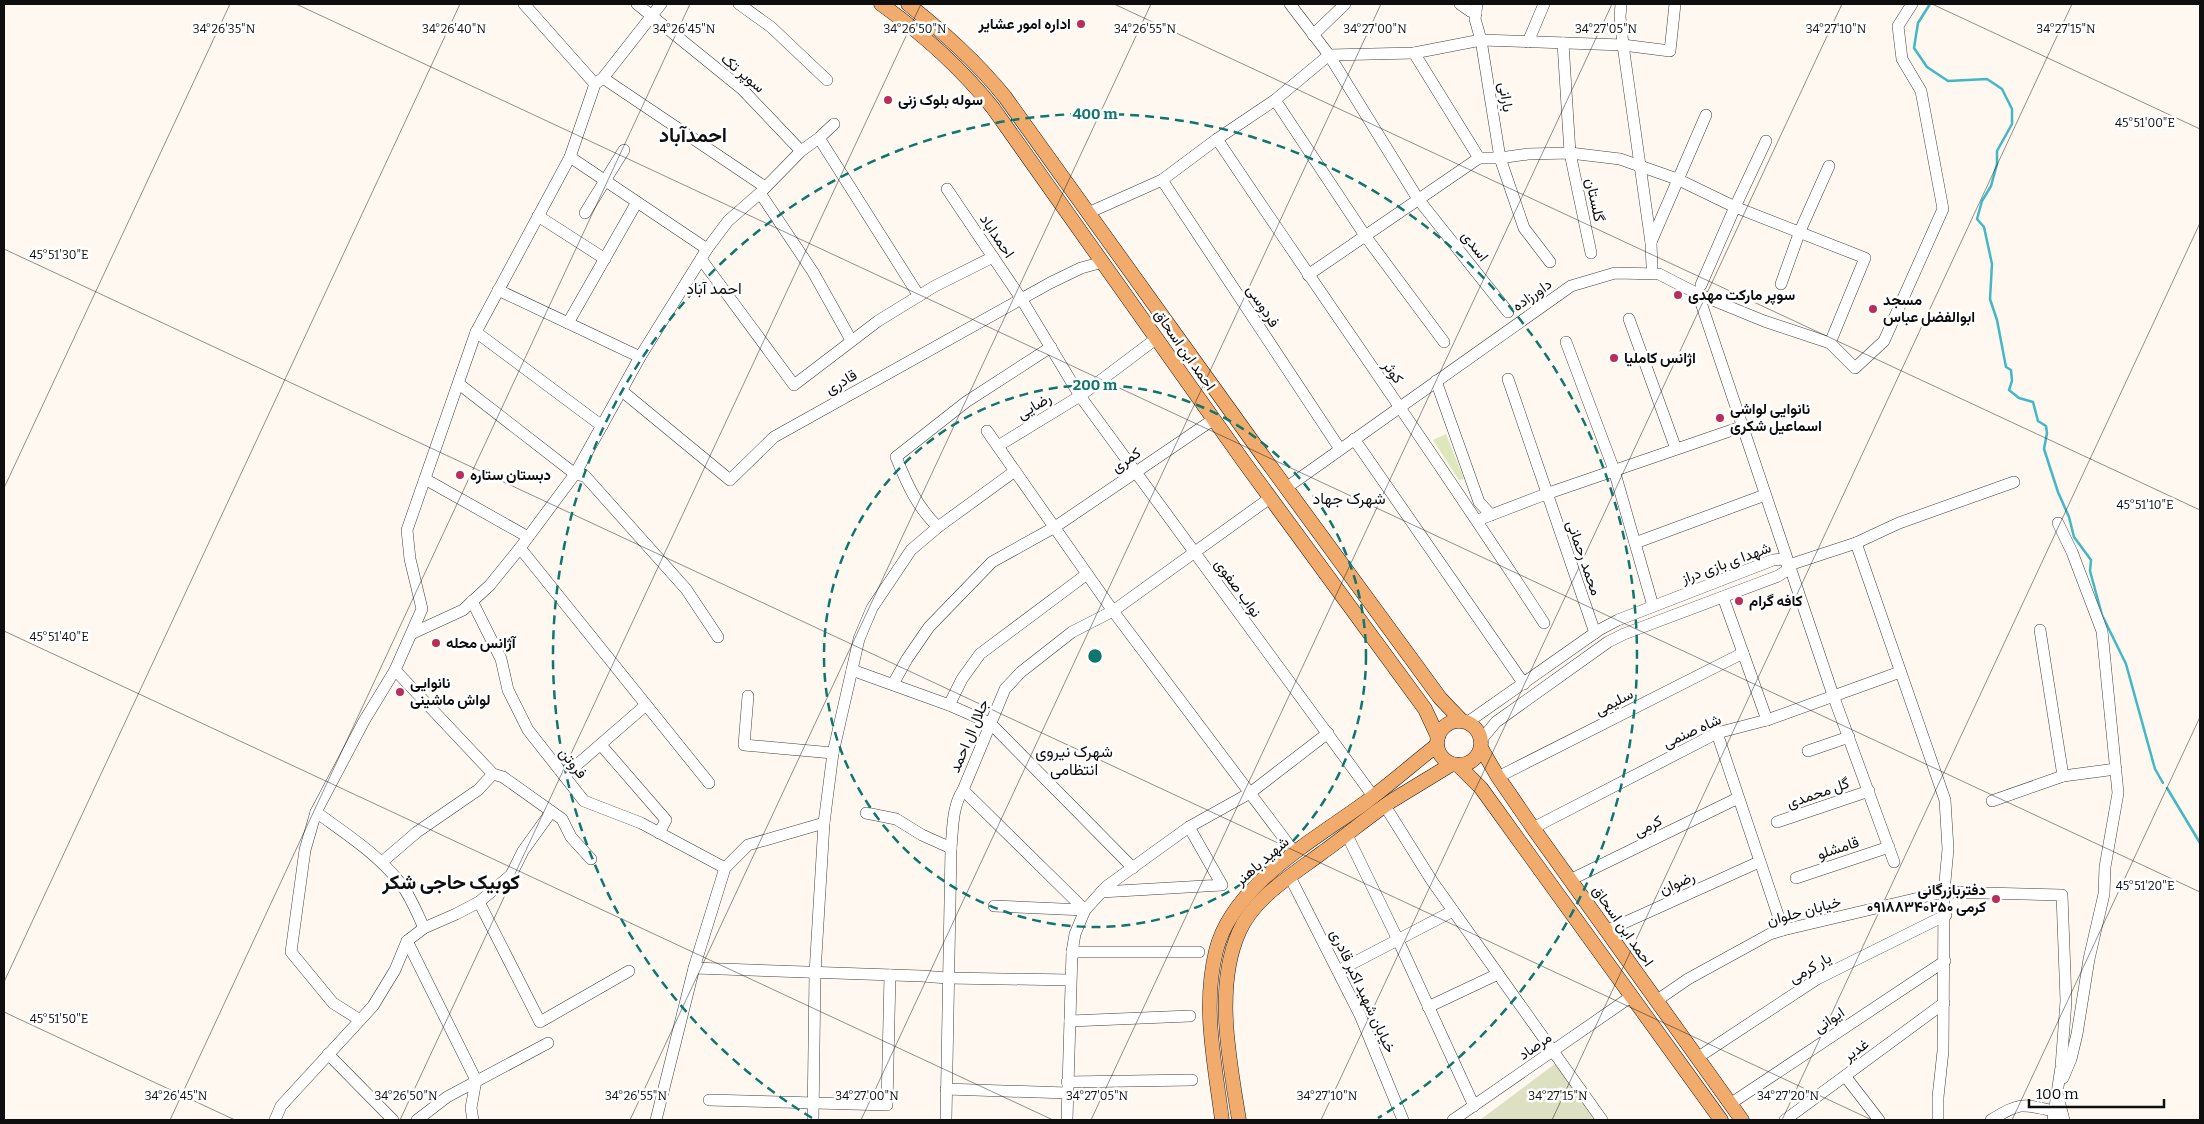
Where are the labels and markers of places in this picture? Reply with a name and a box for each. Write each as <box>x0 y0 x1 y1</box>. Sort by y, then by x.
place label: اداره امور عشایر <box>978 15 1071 33</box>
marker: اداره امور عشایر <box>1075 18 1087 30</box>
place label: سوله بلوک زنی <box>898 91 983 109</box>
marker: سوله بلوک زنی <box>882 94 894 106</box>
place label: سوپر مارکت مهدی <box>1688 286 1795 305</box>
marker: سوپر مارکت مهدی <box>1672 289 1684 301</box>
place label: مسجد ابوالفضل عباس <box>1883 291 1975 326</box>
marker: مسجد ابوالفضل عباس <box>1867 303 1879 315</box>
place label: اژانس کاملیا <box>1624 349 1696 367</box>
marker: اژانس کاملیا <box>1608 352 1620 364</box>
place label: نانوایی لواشی اسماعیل شکری <box>1730 400 1822 435</box>
marker: نانوایی لواشی اسماعیل شکری <box>1714 412 1726 424</box>
place label: دبستان ستاره <box>470 466 551 484</box>
marker: دبستان ستاره <box>454 469 466 481</box>
place label: کافه گرام <box>1749 592 1803 611</box>
marker: کافه گرام <box>1733 595 1745 607</box>
place label: آژانس محله <box>446 634 517 652</box>
marker: آژانس محله <box>430 637 442 649</box>
centre of rings <box>1086 647 1104 665</box>
place label: نانوایی لواش ماشینی <box>410 674 491 709</box>
marker: نانوایی لواش ماشینی <box>394 686 406 698</box>
place label: دفتربازرگانی کرمی ۰۹۱۸۸۳۴۰۲۵۰ <box>1867 881 1986 916</box>
marker: دفتربازرگانی کرمی ۰۹۱۸۸۳۴۰۲۵۰ <box>1990 893 2002 905</box>

